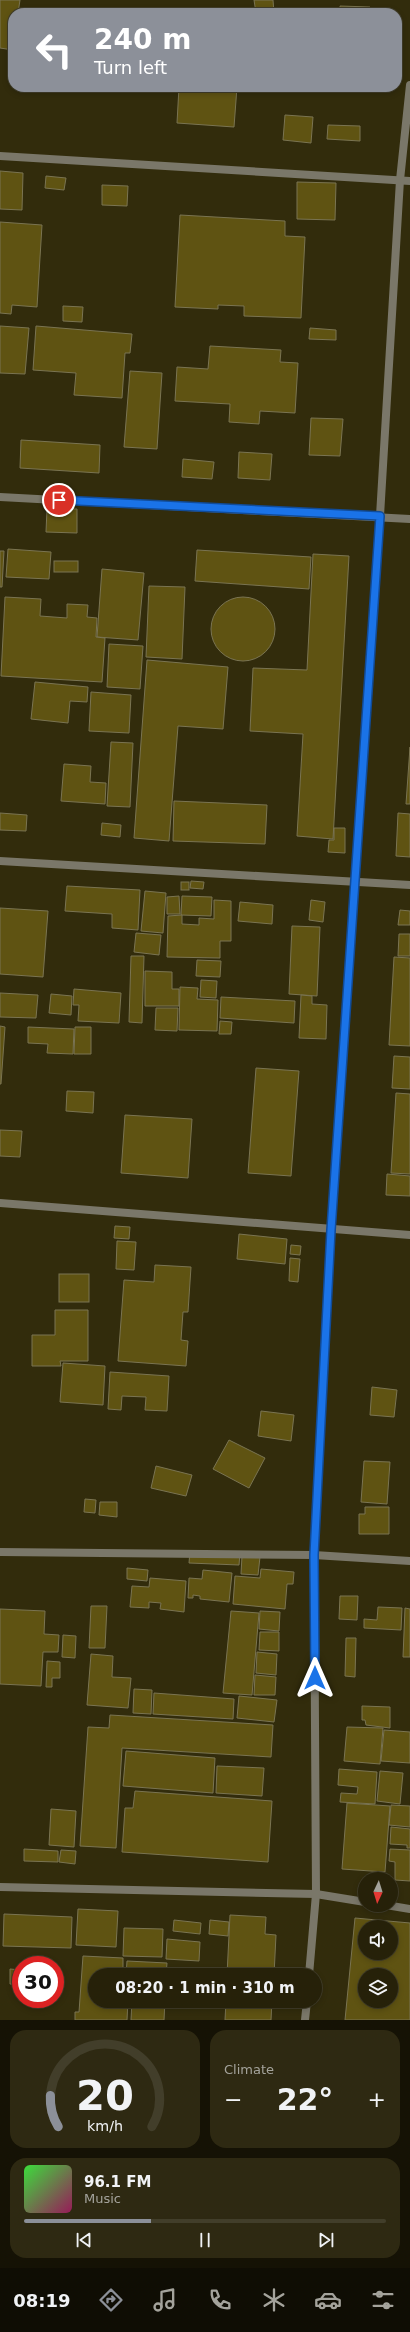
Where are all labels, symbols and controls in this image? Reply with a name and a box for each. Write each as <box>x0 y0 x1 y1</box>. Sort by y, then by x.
text: 240 m <box>94 23 191 56</box>
icon: left <box>28 24 80 76</box>
text: Turn left <box>94 57 167 78</box>
pin <box>42 483 76 517</box>
icon: arrive <box>48 489 70 511</box>
position arrow <box>294 1657 336 1699</box>
north arrow <box>358 1872 398 1912</box>
map controls <box>358 1872 398 2008</box>
button: sound <box>358 1920 398 1960</box>
speed limit sign: 30 <box>12 1956 64 2008</box>
button: layers <box>358 1968 398 2008</box>
text: 08:20 · 1 min · 310 m <box>115 1979 295 1997</box>
text: Climate <box>224 2062 274 2077</box>
text: 20 <box>76 2071 134 2120</box>
text: 22° <box>277 2082 333 2117</box>
text: − <box>224 2087 242 2112</box>
text: + <box>368 2087 386 2112</box>
text: km/h <box>87 2118 123 2134</box>
text: 96.1 FM <box>84 2173 151 2191</box>
text: Music <box>84 2191 121 2206</box>
icon: previous <box>73 2229 95 2251</box>
icon: pause <box>194 2229 216 2251</box>
icon: next <box>315 2229 337 2251</box>
icon: directions <box>97 2286 125 2314</box>
icon: music <box>151 2286 179 2314</box>
icon: phone <box>206 2286 234 2314</box>
icon: climate <box>260 2286 288 2314</box>
icon: car <box>314 2286 342 2314</box>
icon: filters <box>369 2286 397 2314</box>
text: 08:19 <box>13 2290 70 2311</box>

